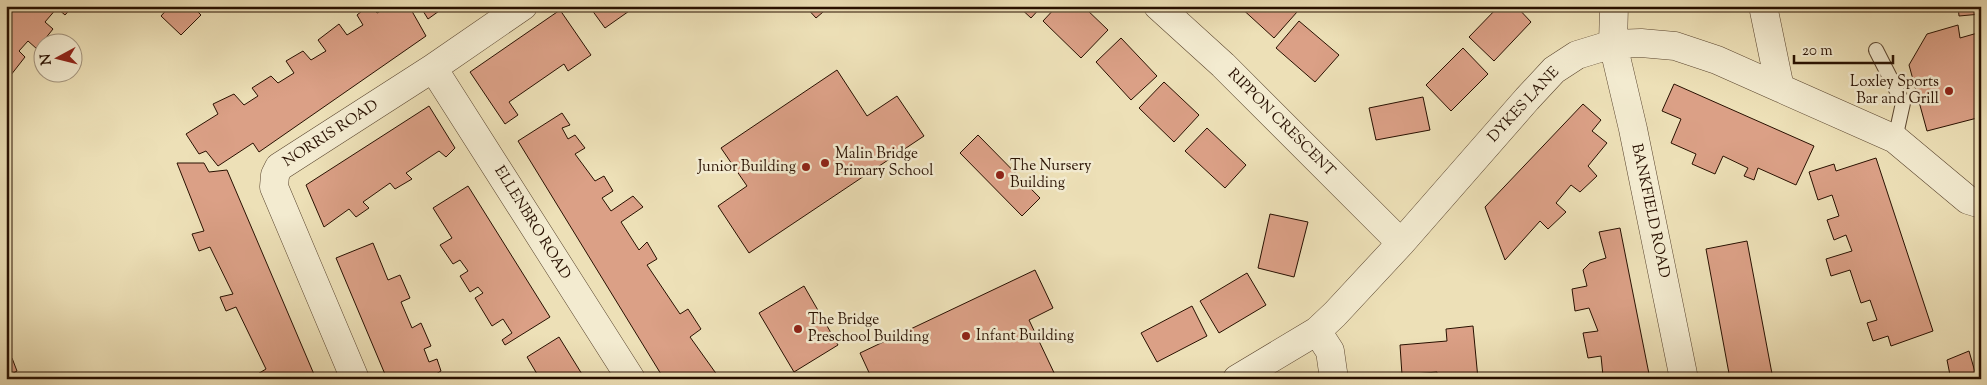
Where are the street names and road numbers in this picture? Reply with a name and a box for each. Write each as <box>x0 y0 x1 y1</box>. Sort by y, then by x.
street label: DYKES LANE <box>1483 63 1565 147</box>
street label: RIPPON CRESCENT <box>1222 64 1340 182</box>
street label: NORRIS ROAD <box>279 95 383 173</box>
street label: BANKFIELD ROAD <box>1625 142 1675 280</box>
street label: ELLENBRO ROAD <box>489 162 576 284</box>

